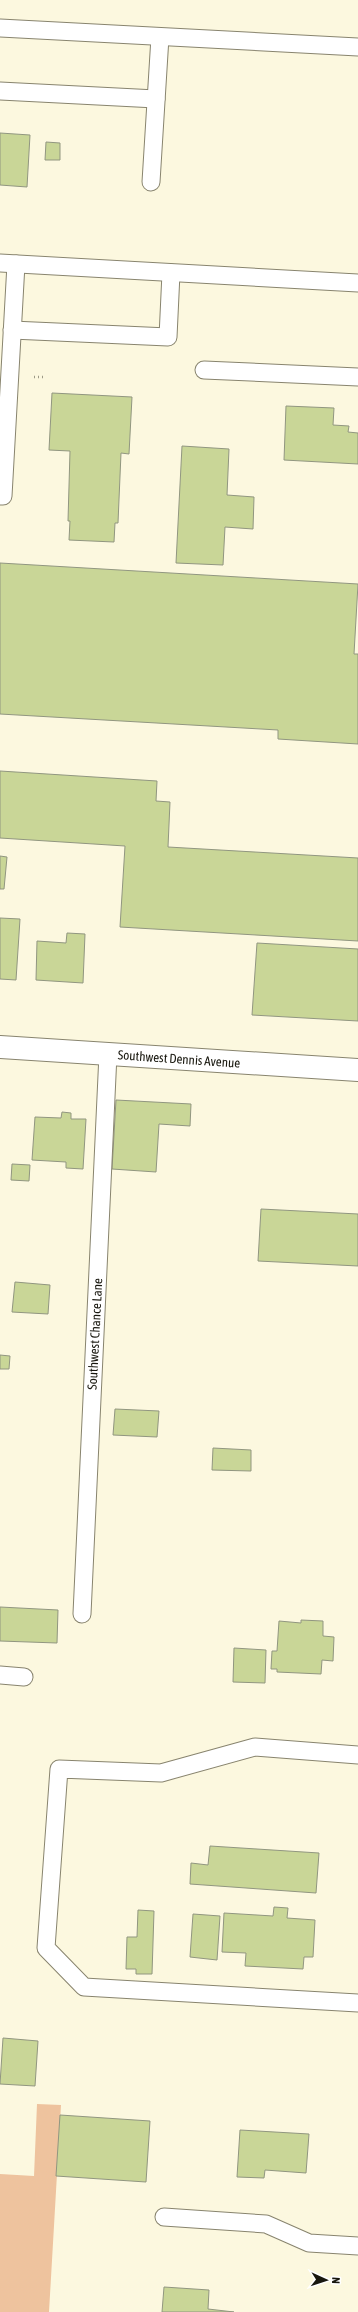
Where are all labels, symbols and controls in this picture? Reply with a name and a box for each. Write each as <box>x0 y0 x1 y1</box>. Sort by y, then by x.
street label: Southwest Dennis Avenue <box>117 1047 241 1071</box>
street label: Southwest Chance Lane <box>85 1278 105 1390</box>
north arrow <box>306 2260 346 2300</box>
text: N <box>330 2277 342 2284</box>

